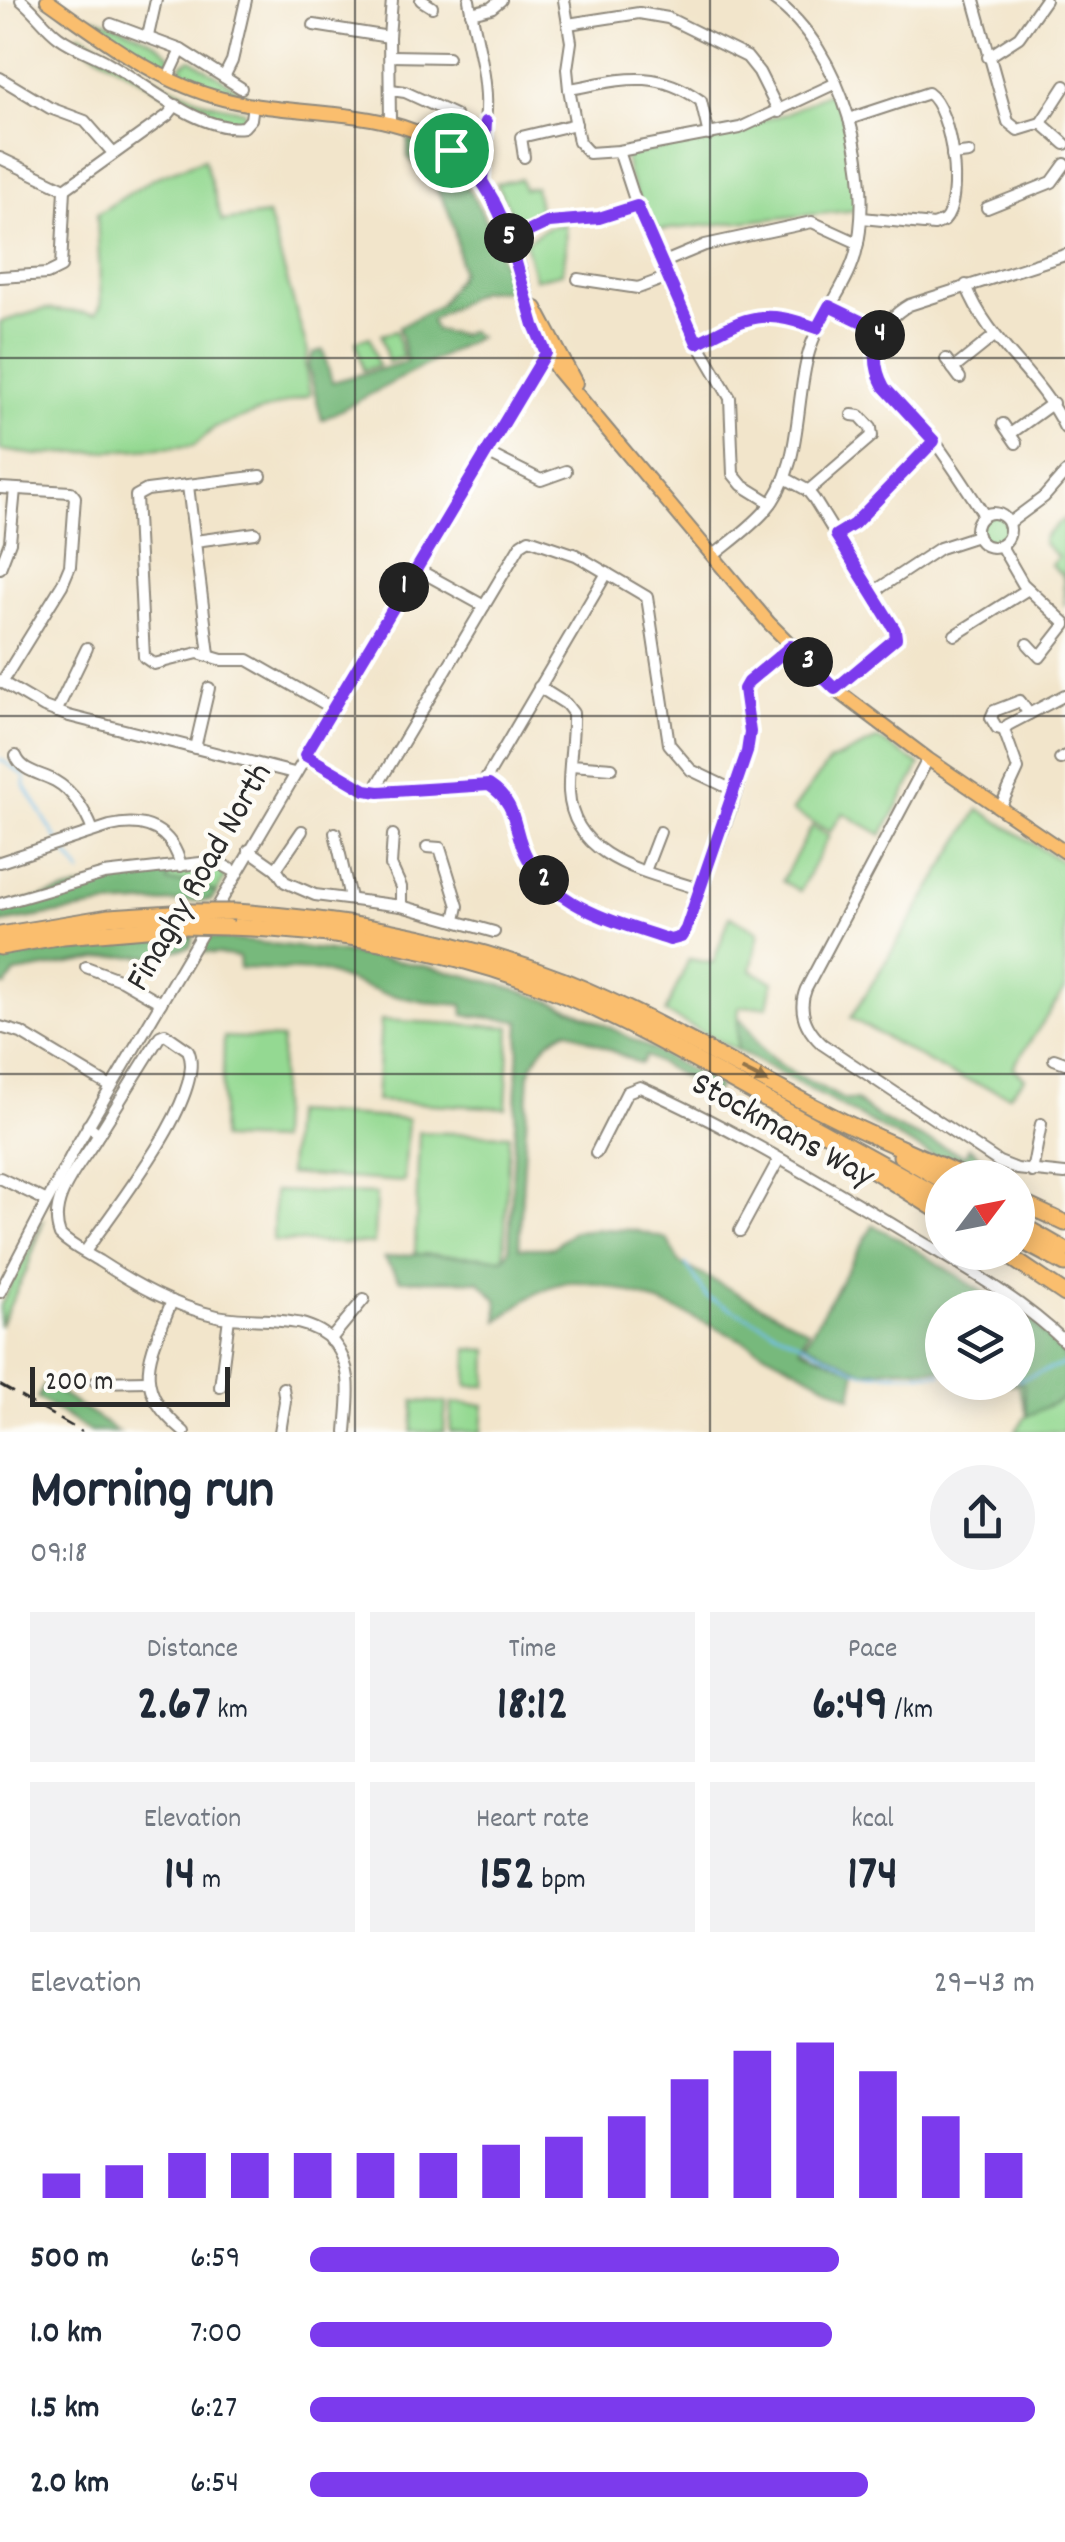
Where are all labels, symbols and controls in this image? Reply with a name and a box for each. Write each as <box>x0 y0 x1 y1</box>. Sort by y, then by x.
pin <box>409 108 494 193</box>
icon: arrive <box>424 123 479 178</box>
pin: 5 <box>484 213 534 263</box>
text: 5 <box>503 218 515 258</box>
pin: 4 <box>855 310 905 360</box>
text: 4 <box>874 315 886 355</box>
pin: 1 <box>379 562 429 612</box>
text: 1 <box>401 567 407 607</box>
pin: 3 <box>783 637 833 687</box>
text: 3 <box>802 642 814 682</box>
street label: Finaghy Road North <box>115 754 287 1002</box>
pin: 2 <box>519 855 569 905</box>
text: 2 <box>538 860 550 900</box>
street label: Stockmans Way <box>681 1061 883 1203</box>
one-way arrow <box>741 1067 770 1084</box>
north arrow <box>925 1160 1035 1270</box>
map controls <box>925 1160 1035 1400</box>
button: layers <box>925 1290 1035 1400</box>
scale bar <box>30 1362 230 1406</box>
text: 200 m <box>45 1364 113 1404</box>
text: Morning run <box>30 1455 274 1534</box>
button: share <box>930 1465 1035 1570</box>
text: 09:18 <box>30 1532 87 1578</box>
text: Distance <box>147 1631 238 1671</box>
text: Time <box>509 1631 556 1671</box>
text: Pace <box>848 1631 897 1671</box>
text: 2.67 <box>137 1671 211 1743</box>
text: 18:12 <box>496 1671 569 1743</box>
text: 6:49 <box>812 1671 888 1743</box>
text: km <box>211 1692 248 1732</box>
text: /km <box>888 1692 933 1732</box>
text: Elevation <box>144 1801 241 1841</box>
text: Heart rate <box>476 1801 589 1841</box>
text: kcal <box>851 1801 894 1841</box>
text: 14 <box>164 1841 196 1913</box>
text: 152 <box>479 1841 535 1913</box>
text: 174 <box>847 1841 898 1913</box>
text: m <box>196 1862 221 1902</box>
text: bpm <box>535 1862 586 1902</box>
text: Elevation <box>30 1962 141 2008</box>
text: 29–43 m <box>934 1962 1035 2008</box>
text: 500 m <box>30 2237 109 2283</box>
text: 6:59 <box>190 2237 240 2283</box>
text: 1.0 km <box>30 2312 102 2358</box>
text: 7:00 <box>190 2312 242 2358</box>
text: 1.5 km <box>30 2387 100 2433</box>
text: 6:27 <box>190 2387 237 2433</box>
text: 2.0 km <box>30 2462 109 2508</box>
text: 6:54 <box>190 2462 239 2508</box>

